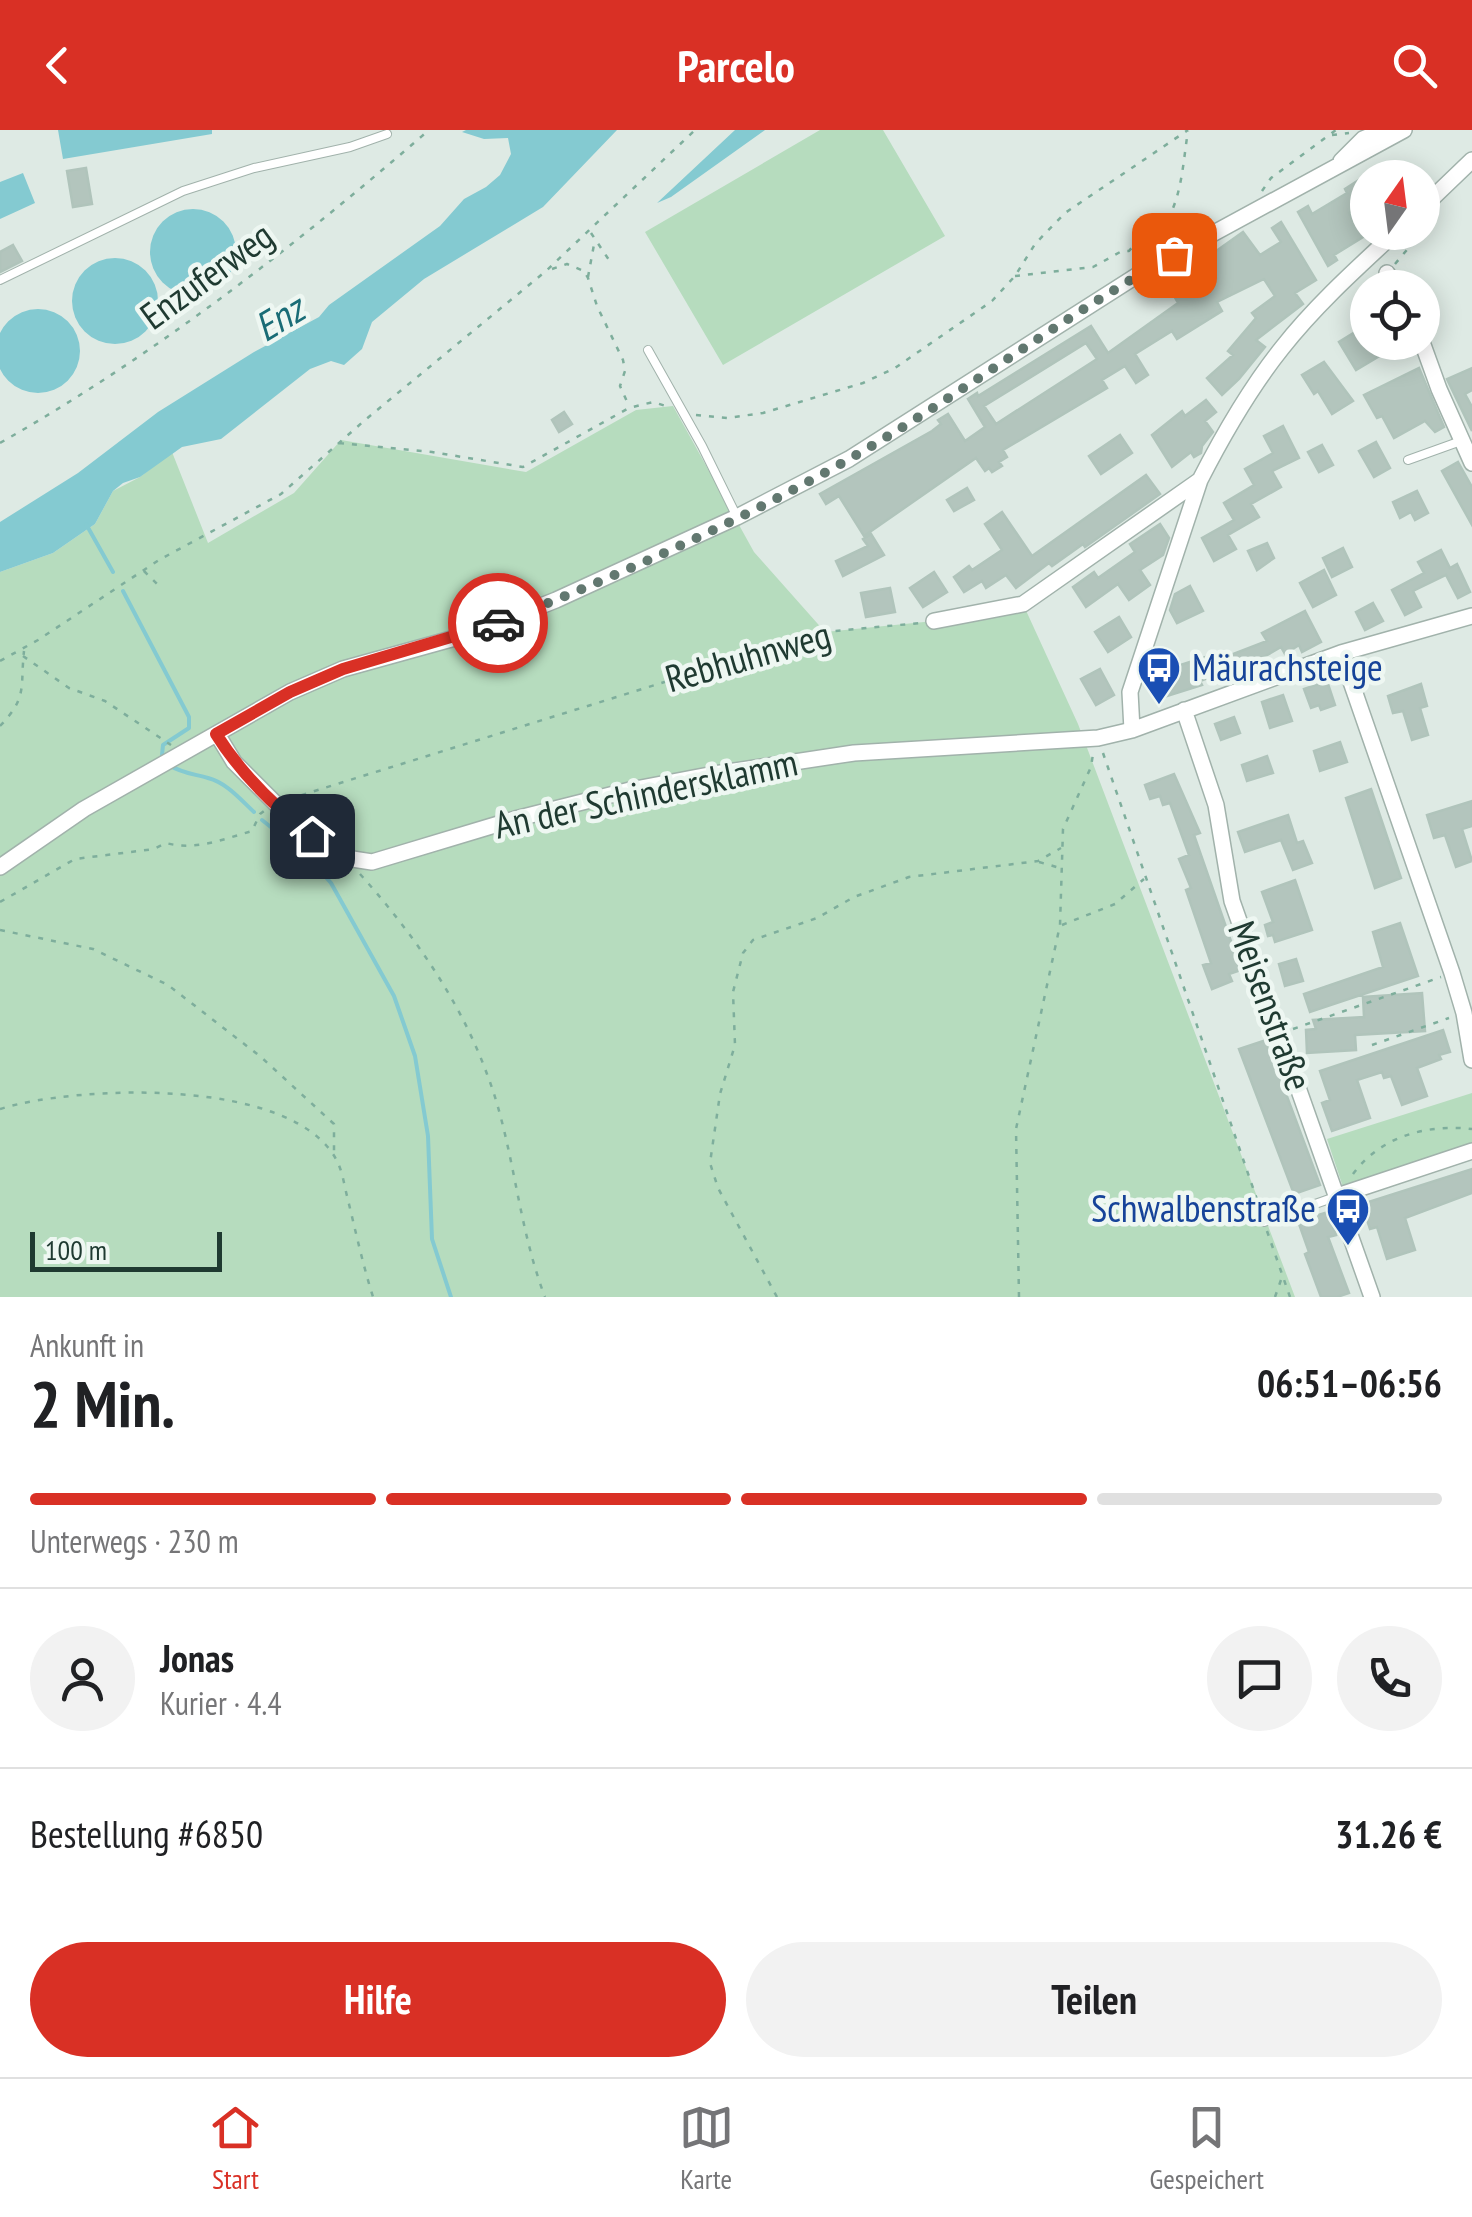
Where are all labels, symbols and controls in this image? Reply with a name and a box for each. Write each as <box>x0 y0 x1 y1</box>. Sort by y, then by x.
text: Parcelo <box>677 36 795 94</box>
icon: back <box>30 38 85 93</box>
icon: search <box>1387 38 1442 93</box>
north arrow <box>1350 160 1440 250</box>
map controls <box>1350 160 1440 360</box>
street label: Enzuferweg <box>132 213 282 339</box>
pin <box>1132 213 1217 298</box>
icon: bag <box>1147 228 1202 283</box>
button: locate <box>1350 270 1440 360</box>
water label: Enz <box>246 285 312 351</box>
courier <box>448 573 548 673</box>
icon: car <box>471 596 526 651</box>
street label: Rebhuhnweg <box>659 609 836 702</box>
place label: Mäurachsteige <box>1192 642 1383 691</box>
bus stop icon: Mäurachsteige <box>1136 645 1182 706</box>
street label: An der Schindersklamm <box>490 737 802 849</box>
pin <box>270 794 355 879</box>
icon: home <box>285 809 340 864</box>
street label: Meisenstraße <box>1218 914 1325 1097</box>
place label: Schwalbenstraße <box>1091 1183 1316 1232</box>
bus stop icon: Schwalbenstraße <box>1325 1186 1371 1247</box>
scale bar <box>30 1227 222 1272</box>
text: 100 m <box>45 1231 107 1268</box>
text: Ankunft in <box>30 1324 144 1366</box>
text: 06:51–06:56 <box>1257 1358 1442 1407</box>
text: 2 Min. <box>30 1361 175 1445</box>
text: Unterwegs · 230 m <box>30 1520 239 1562</box>
button: person <box>30 1626 135 1731</box>
button: chat <box>1207 1626 1312 1731</box>
button: phone <box>1337 1626 1442 1731</box>
text: Jonas <box>160 1633 234 1682</box>
text: Kurier · 4.4 <box>160 1682 282 1724</box>
text: Bestellung #6850 <box>30 1809 263 1858</box>
text: 31.26 € <box>1335 1809 1442 1858</box>
button: Hilfe <box>30 1942 726 2057</box>
button: Teilen <box>746 1942 1442 2057</box>
tab: Start <box>208 2100 263 2197</box>
tab: Karte <box>679 2100 734 2197</box>
tab: Gespeichert <box>1150 2100 1264 2197</box>

